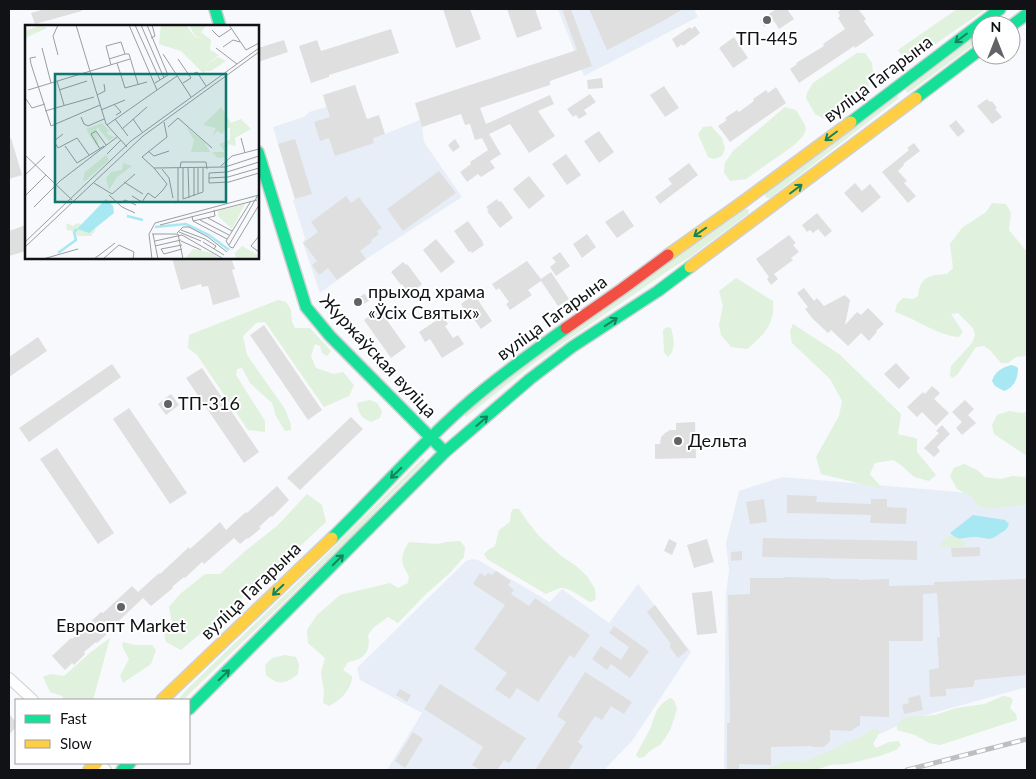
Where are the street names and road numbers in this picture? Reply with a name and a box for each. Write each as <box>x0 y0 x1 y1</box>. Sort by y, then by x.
street label: вуліца Гагарына <box>819 30 936 126</box>
street label: вуліца Гагарына <box>492 270 611 365</box>
street label: Журжаўская вуліца <box>316 289 442 422</box>
street label: вуліца Гагарына <box>196 537 305 644</box>

